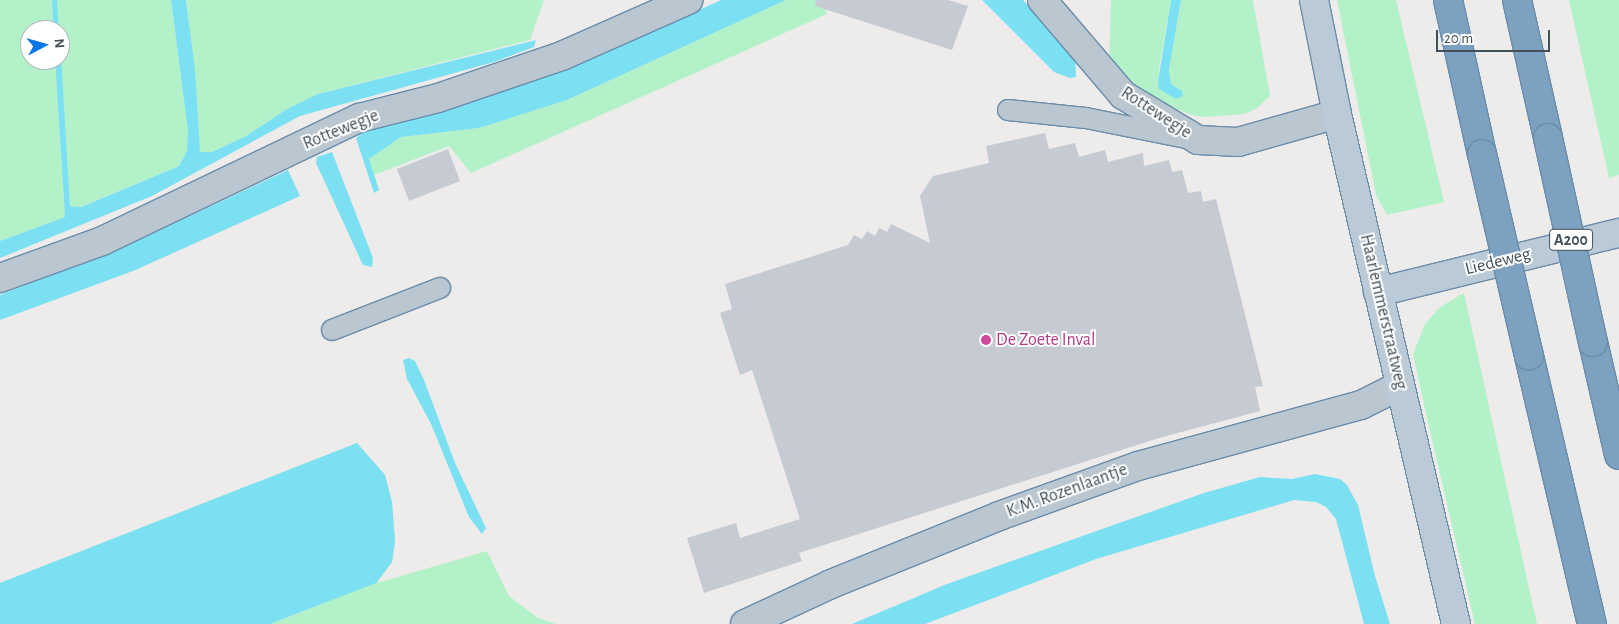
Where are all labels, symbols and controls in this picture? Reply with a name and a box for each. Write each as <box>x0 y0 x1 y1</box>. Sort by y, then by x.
north arrow <box>20 20 70 70</box>
scale bar <box>1439 20 1553 52</box>
text: 20 m <box>1444 31 1473 46</box>
text: N <box>51 38 66 49</box>
street label: Rottewegje <box>1117 82 1195 144</box>
street label: Rottewegje <box>300 105 382 155</box>
road number: A200 <box>1548 226 1594 254</box>
street label: Haarlemmerstraatweg <box>1355 232 1411 392</box>
street label: Liedeweg <box>1463 243 1533 281</box>
place label: De Zoete Inval <box>996 329 1095 351</box>
marker: De Zoete Inval <box>980 334 992 346</box>
street label: K.M. Rozenlaantje <box>1004 459 1130 523</box>

